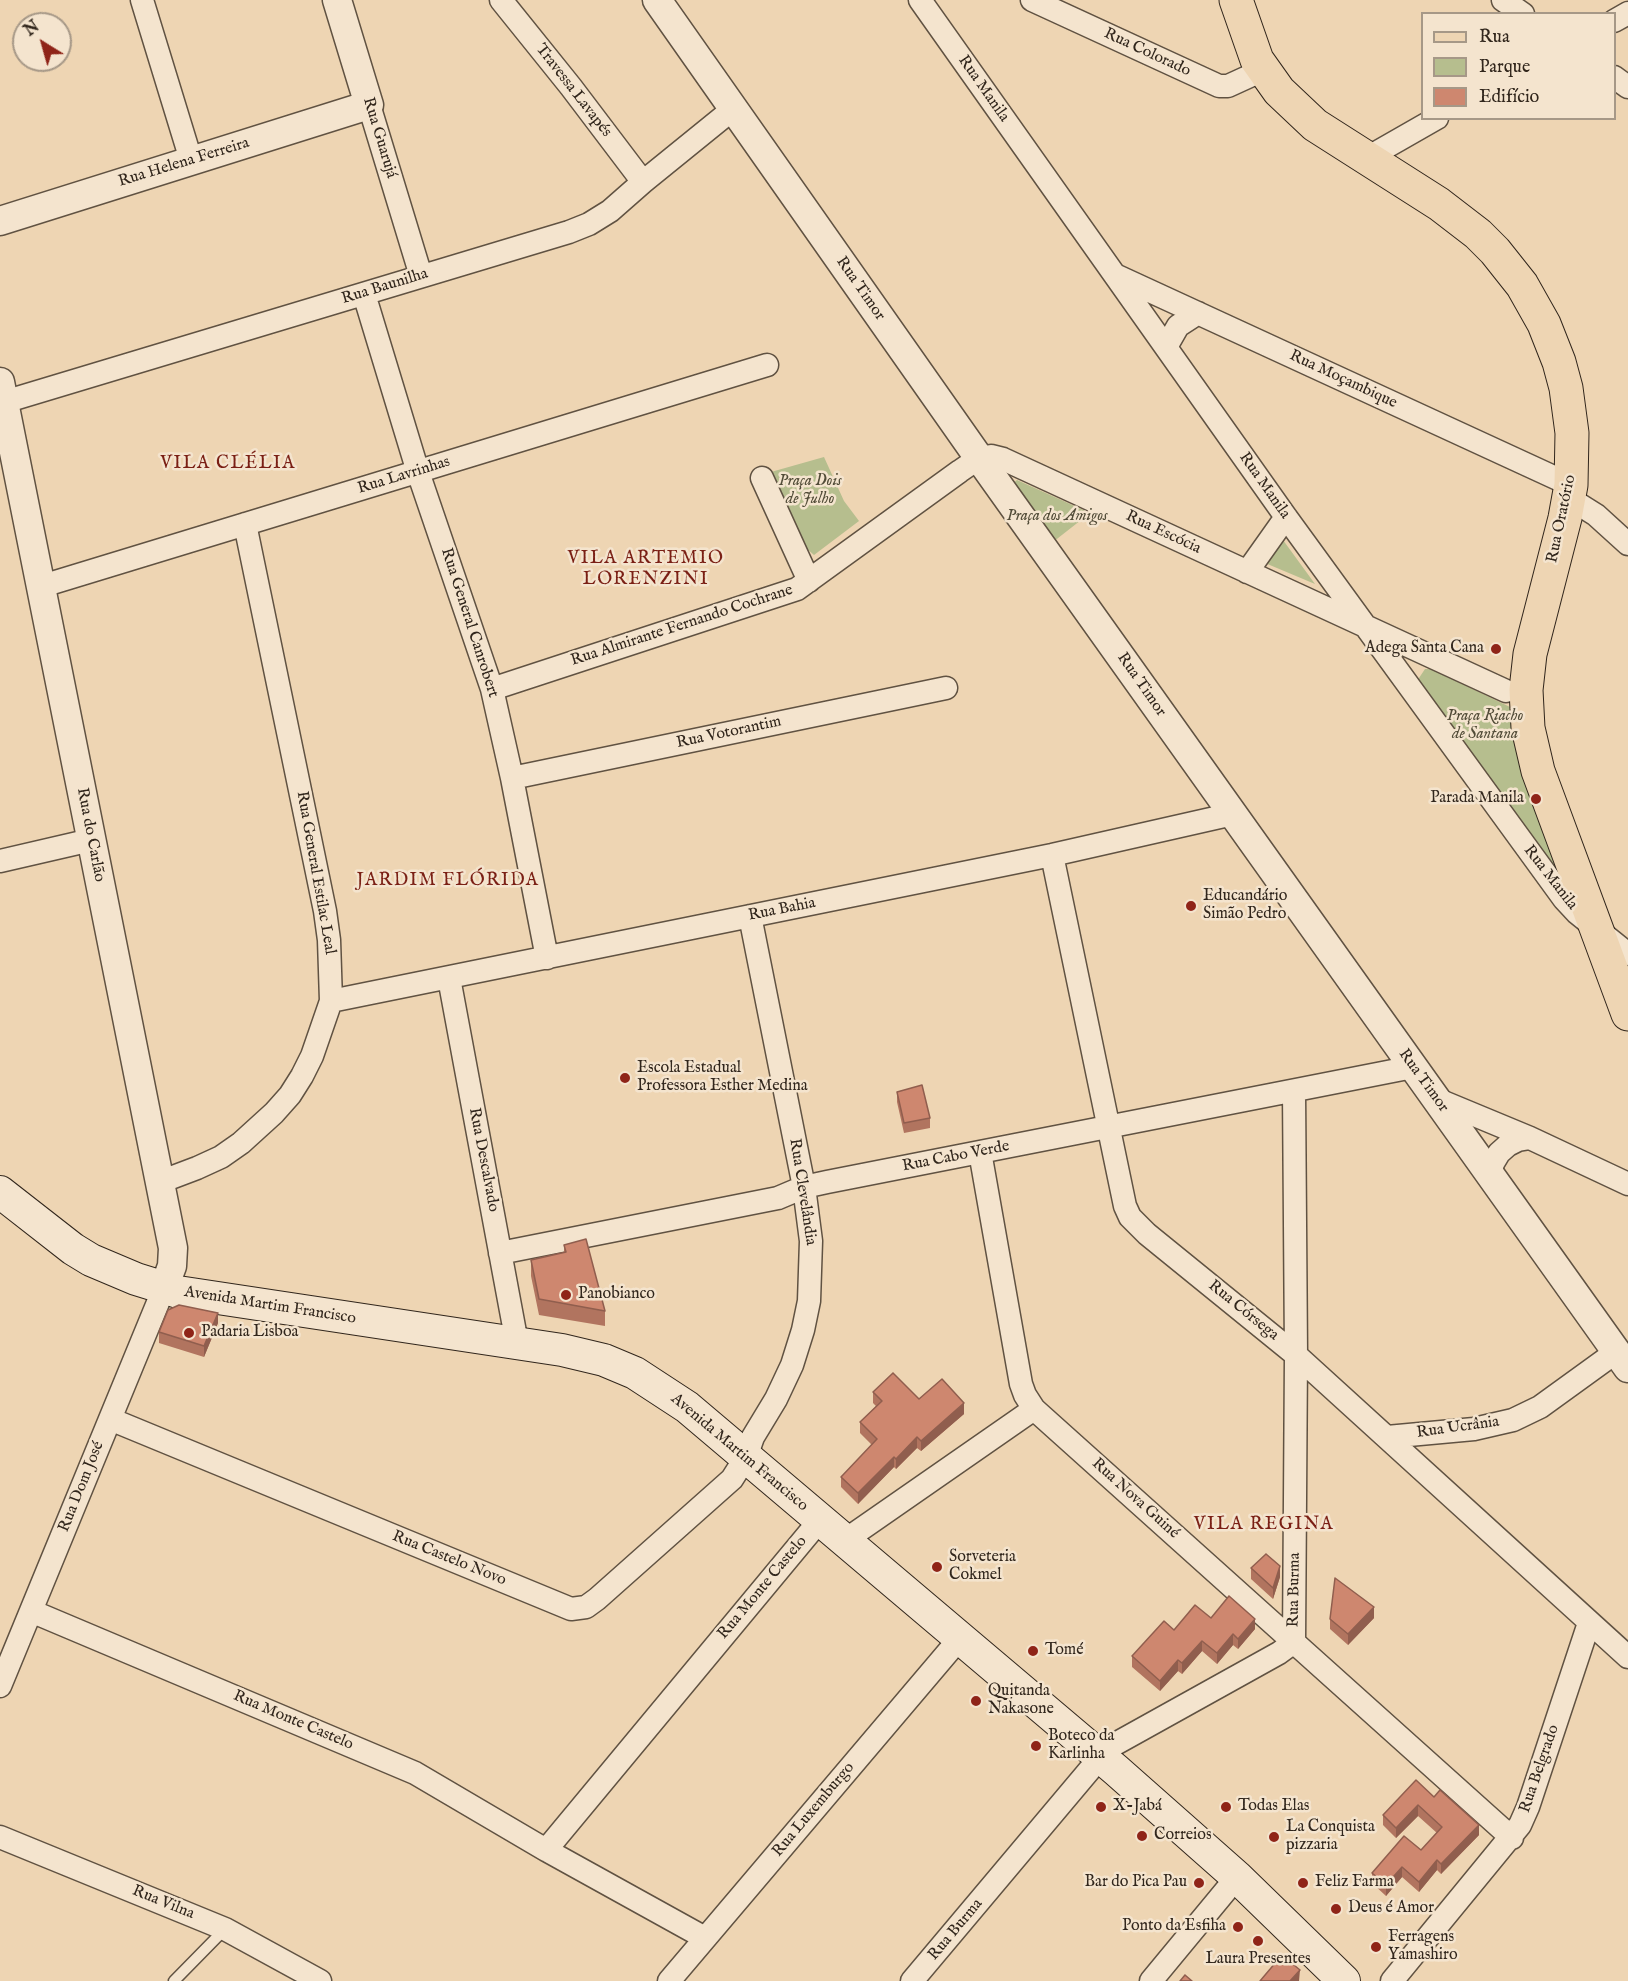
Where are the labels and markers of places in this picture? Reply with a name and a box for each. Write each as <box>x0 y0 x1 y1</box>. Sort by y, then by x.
place label: Adega Santa Cana <box>1365 639 1484 659</box>
marker: Adega Santa Cana <box>1489 642 1503 656</box>
place label: Parada Manila <box>1430 789 1524 809</box>
marker: Parada Manila <box>1529 792 1543 806</box>
place label: Educandário Simão Pedro <box>1203 887 1287 925</box>
marker: Educandário Simão Pedro <box>1184 899 1198 913</box>
place label: Escola Estadual Professora Esther Medina <box>637 1059 808 1097</box>
marker: Escola Estadual Professora Esther Medina <box>618 1071 632 1085</box>
place label: Panobianco <box>578 1285 655 1305</box>
marker: Panobianco <box>559 1288 573 1302</box>
place label: Padaria Lisboa <box>201 1323 298 1343</box>
marker: Padaria Lisboa <box>182 1326 196 1340</box>
place label: Sorveteria Cokmel <box>949 1548 1016 1586</box>
marker: Sorveteria Cokmel <box>930 1560 944 1574</box>
place label: Tomé <box>1045 1641 1083 1661</box>
marker: Tomé <box>1026 1644 1040 1658</box>
place label: Quitanda Nakasone <box>988 1682 1054 1720</box>
marker: Quitanda Nakasone <box>969 1694 983 1708</box>
place label: Boteco da Karlinha <box>1048 1727 1114 1765</box>
marker: Boteco da Karlinha <box>1029 1739 1043 1753</box>
place label: X-Jabá <box>1113 1797 1162 1817</box>
place label: Todas Elas <box>1238 1797 1309 1817</box>
marker: X-Jabá <box>1094 1800 1108 1814</box>
marker: Todas Elas <box>1219 1800 1233 1814</box>
place label: La Conquista pizzaria <box>1286 1818 1375 1856</box>
place label: Correios <box>1154 1826 1212 1846</box>
marker: Correios <box>1135 1829 1149 1843</box>
marker: La Conquista pizzaria <box>1267 1830 1281 1844</box>
place label: Bar do Pica Pau <box>1084 1873 1187 1893</box>
place label: Feliz Farma <box>1315 1873 1394 1893</box>
marker: Bar do Pica Pau <box>1192 1876 1206 1890</box>
marker: Feliz Farma <box>1296 1876 1310 1890</box>
place label: Deus é Amor <box>1348 1899 1434 1919</box>
marker: Deus é Amor <box>1329 1902 1343 1916</box>
place label: Ponto da Esfiha <box>1122 1917 1226 1937</box>
marker: Ponto da Esfiha <box>1231 1920 1245 1934</box>
place label: Ferragens Yamashiro <box>1388 1928 1458 1966</box>
marker: Laura Presentes <box>1251 1934 1265 1948</box>
marker: Ferragens Yamashiro <box>1369 1940 1383 1954</box>
place label: Laura Presentes <box>1205 1950 1311 1970</box>

